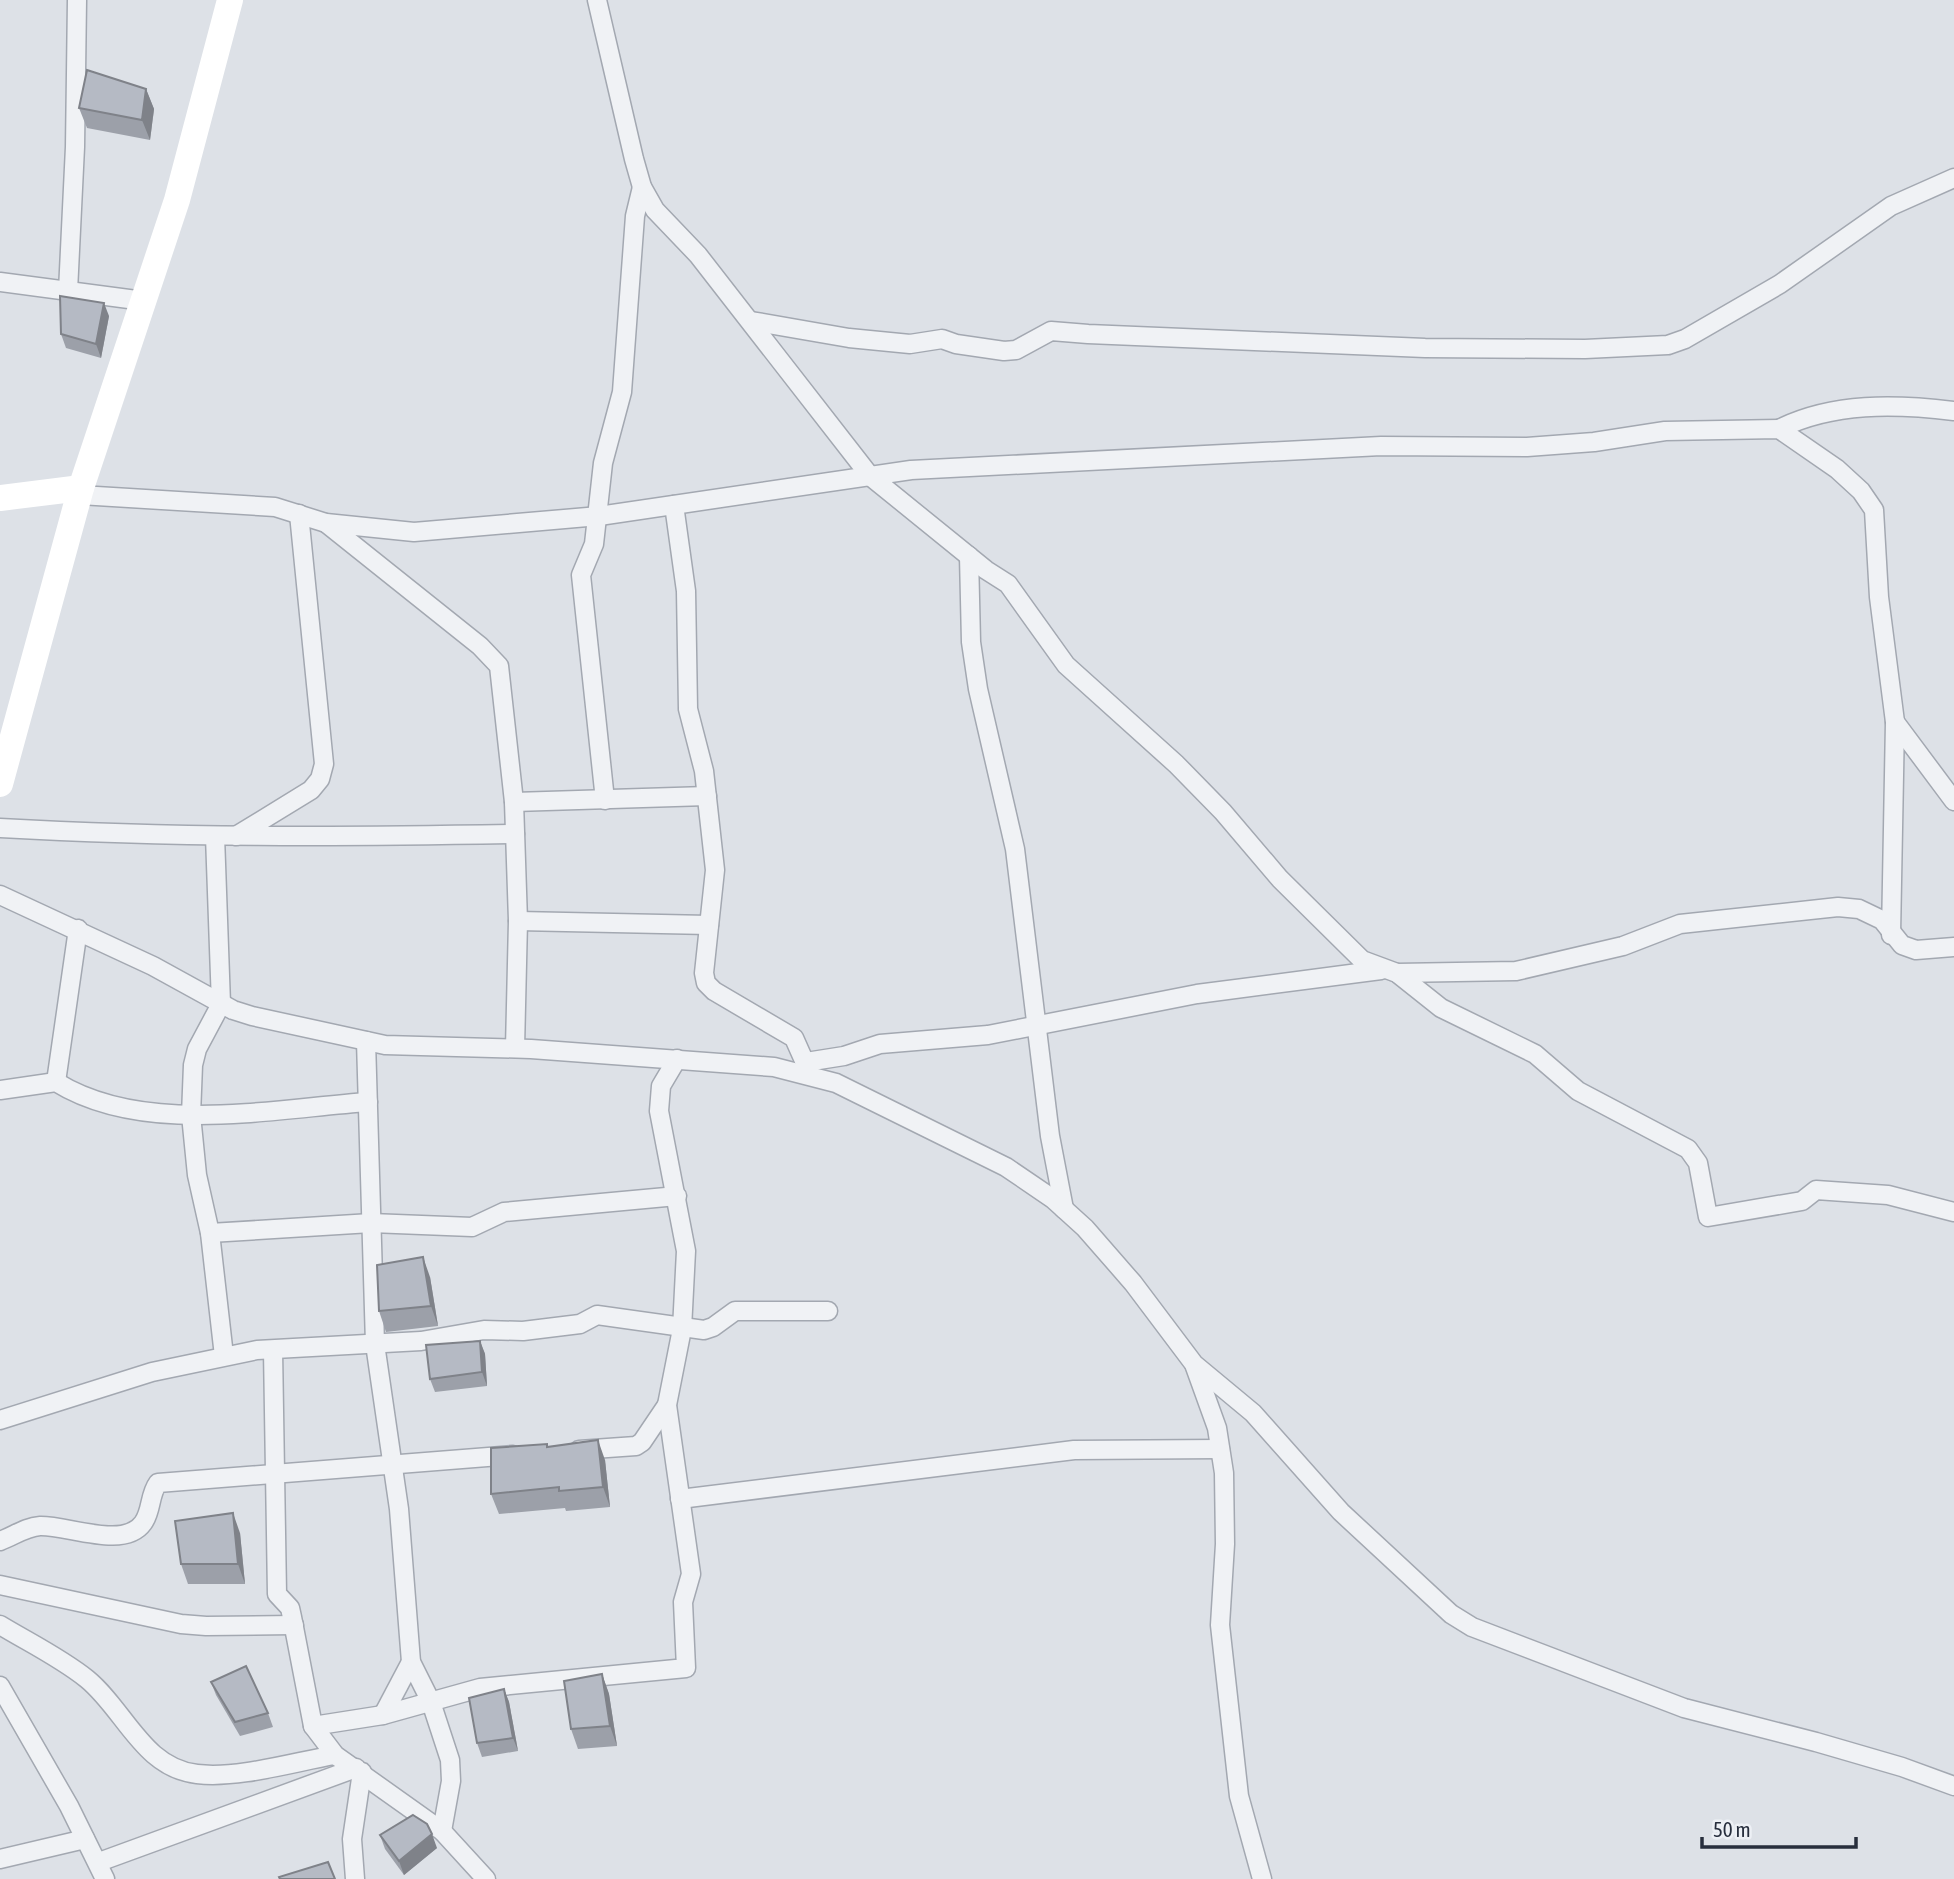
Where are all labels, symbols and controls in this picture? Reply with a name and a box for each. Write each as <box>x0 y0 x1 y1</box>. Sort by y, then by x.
scale bar <box>1702 1806 1856 1850</box>
text: 50 m <box>1713 1817 1751 1841</box>

